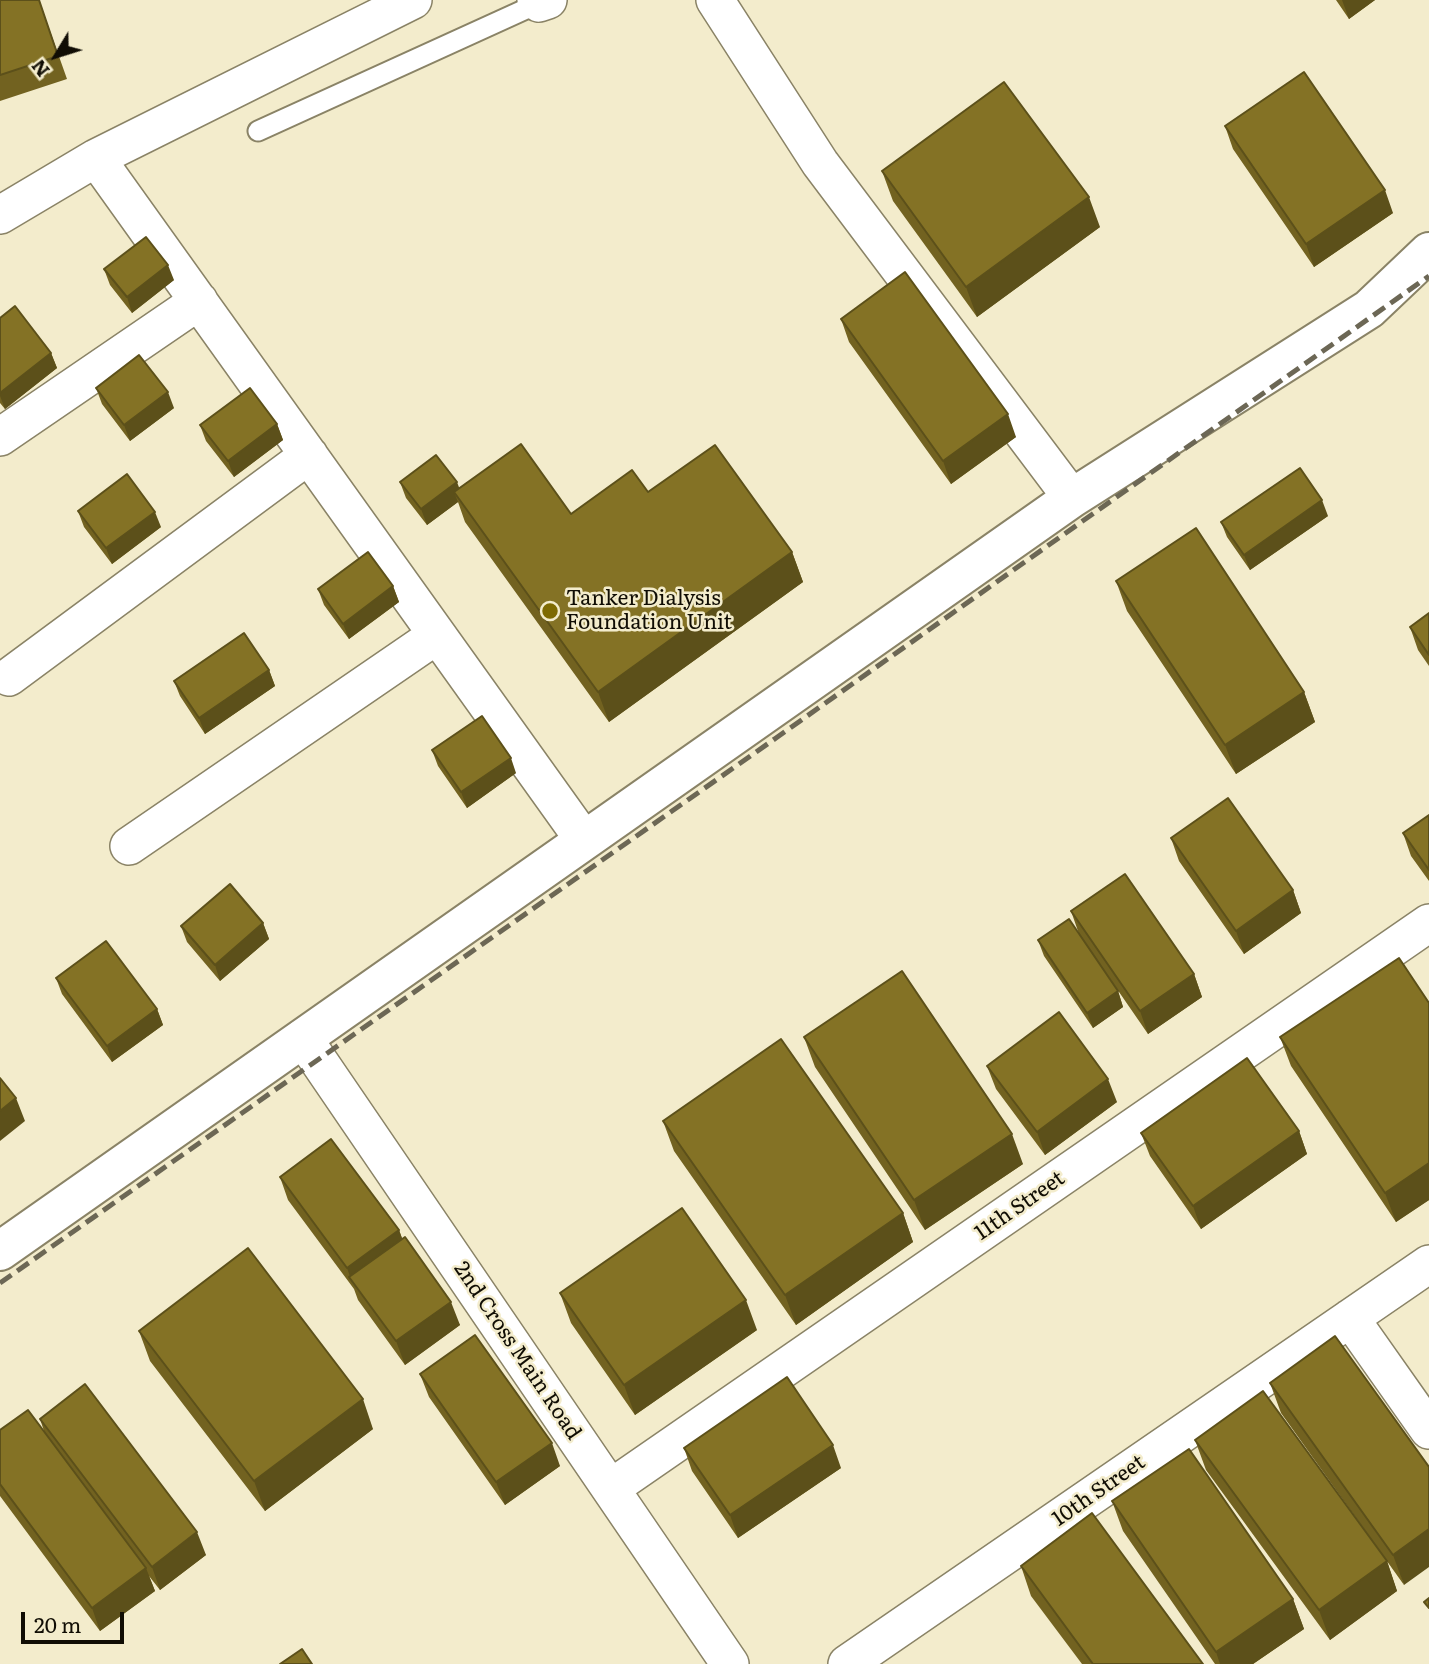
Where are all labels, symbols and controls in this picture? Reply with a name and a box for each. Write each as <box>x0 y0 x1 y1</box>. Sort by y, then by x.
north arrow <box>21 21 91 91</box>
text: N <box>24 54 55 84</box>
place label: Tanker Dialysis Foundation Unit <box>566 586 732 636</box>
marker: Tanker Dialysis Foundation Unit <box>540 601 560 621</box>
street label: 11th Street <box>970 1166 1070 1246</box>
street label: 2nd Cross Main Road <box>448 1257 586 1445</box>
street label: 10th Street <box>1048 1450 1150 1532</box>
scale bar <box>24 1598 128 1642</box>
text: 20 m <box>34 1608 81 1639</box>

